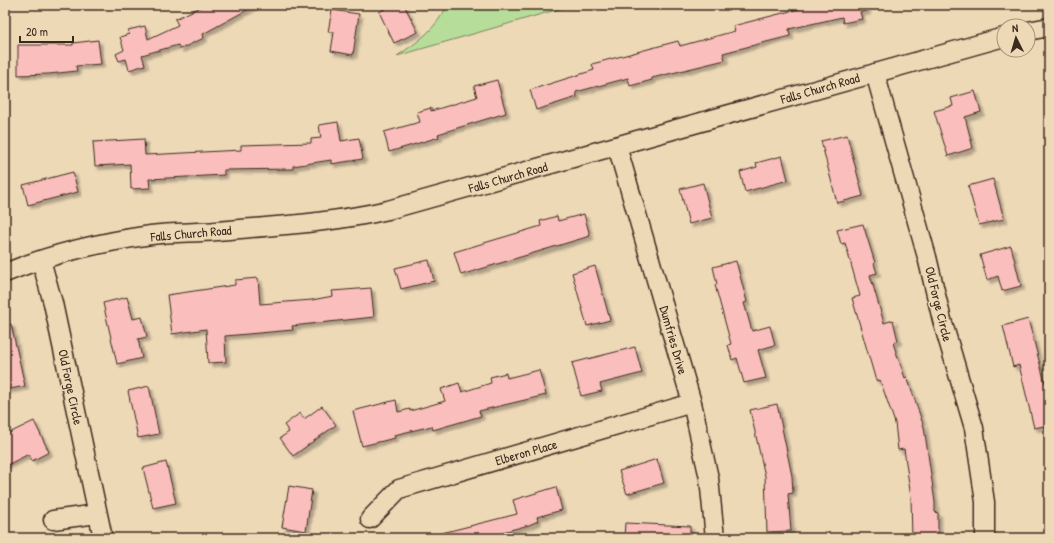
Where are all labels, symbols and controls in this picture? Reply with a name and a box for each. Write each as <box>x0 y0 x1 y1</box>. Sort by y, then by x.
scale bar <box>20 18 73 44</box>
north arrow <box>996 18 1036 58</box>
text: N <box>1012 21 1019 35</box>
text: 20 m <box>26 23 48 40</box>
street label: Falls Church Road <box>778 68 861 108</box>
street label: Falls Church Road <box>466 157 549 197</box>
street label: Falls Church Road <box>149 220 232 246</box>
street label: Old Forge Circle <box>921 265 957 343</box>
street label: Dumfries Drive <box>656 304 692 376</box>
street label: Old Forge Circle <box>54 348 88 426</box>
street label: Elberon Place <box>493 435 559 469</box>

